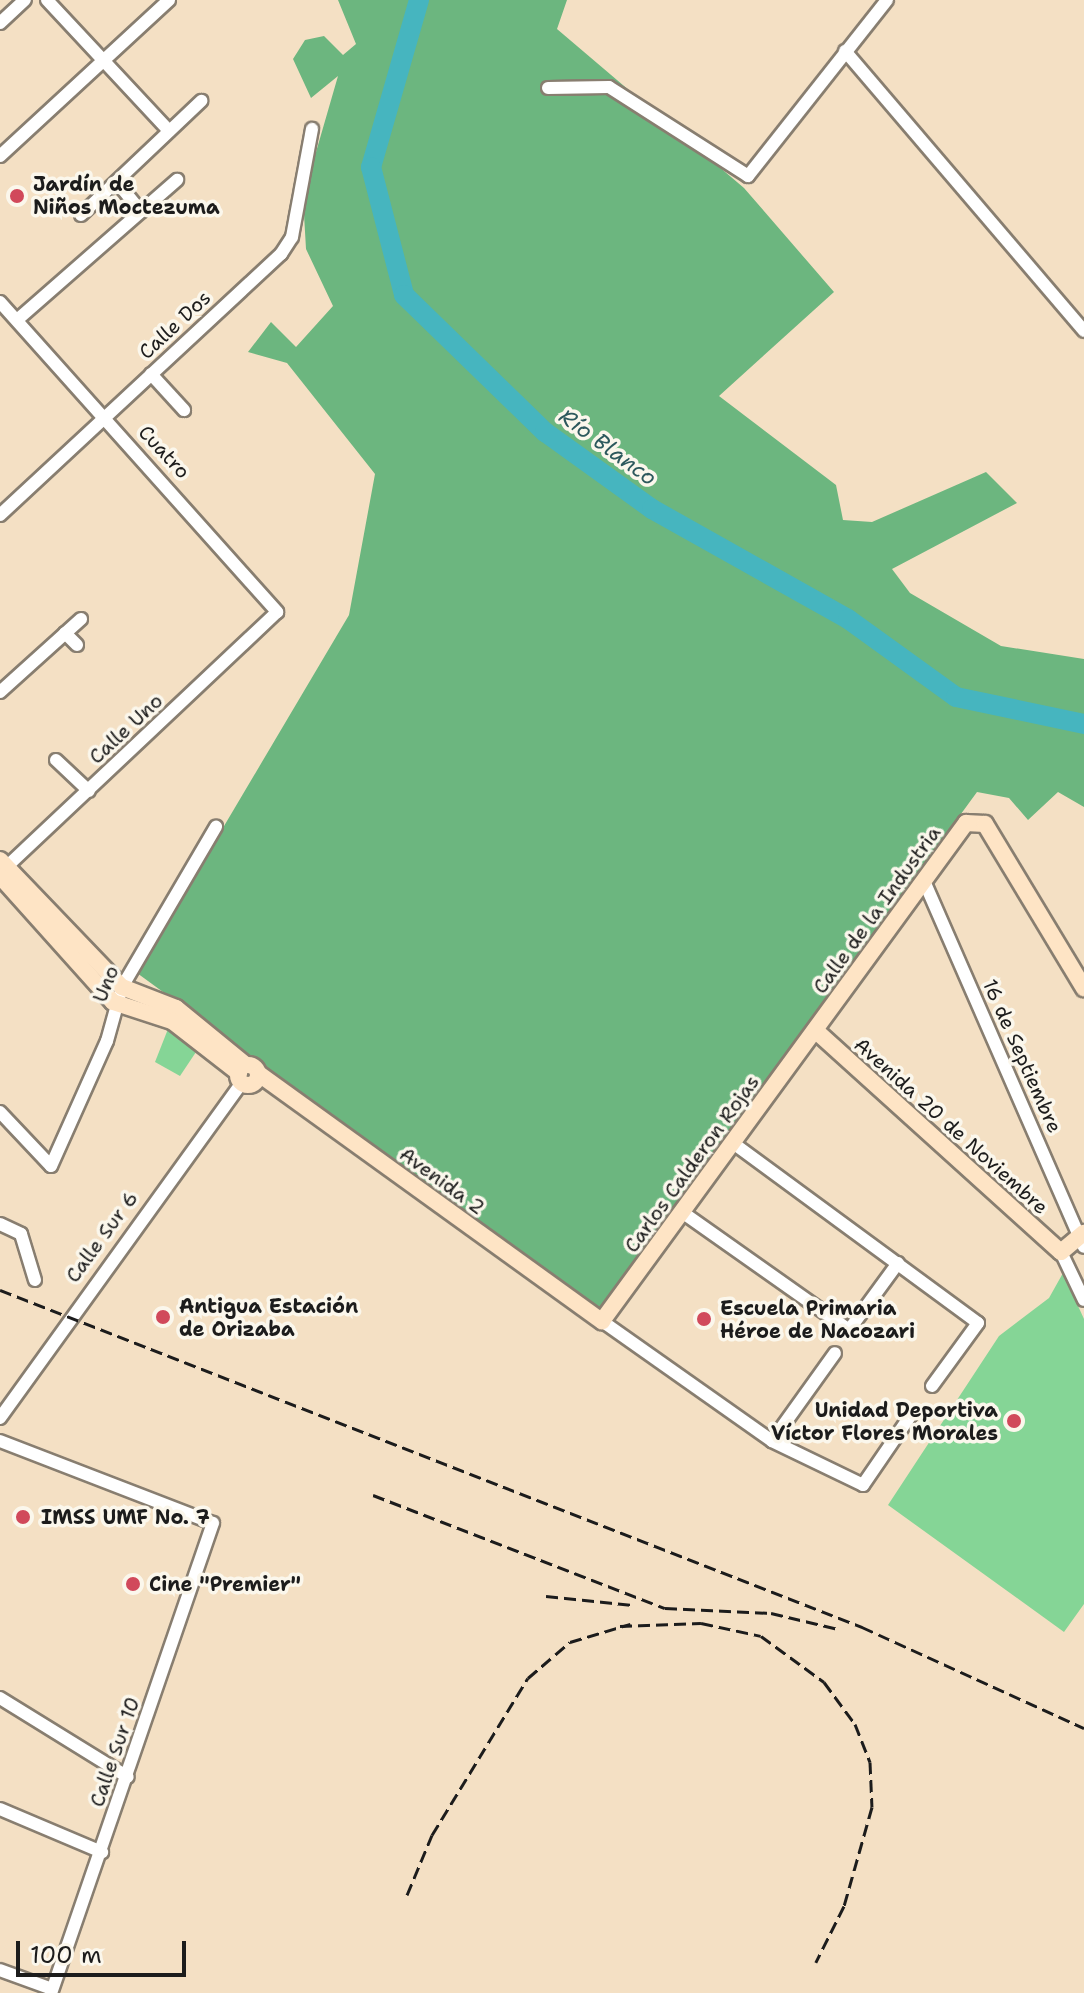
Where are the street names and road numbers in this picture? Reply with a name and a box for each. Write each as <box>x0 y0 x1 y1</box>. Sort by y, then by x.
street label: Calle Dos <box>134 286 216 364</box>
street label: Cuatro <box>133 420 195 484</box>
street label: Calle Uno <box>84 689 168 769</box>
street label: Calle de la Industria <box>808 822 946 998</box>
street label: Uno <box>88 962 124 1006</box>
street label: 16 de Septiembre <box>977 975 1067 1137</box>
street label: Avenida 20 de Noviembre <box>849 1033 1053 1219</box>
street label: Carlos Calderon Rojas <box>620 1071 764 1257</box>
street label: Avenida 2 <box>395 1142 489 1220</box>
street label: Calle Sur 6 <box>61 1187 143 1287</box>
street label: Calle Sur 10 <box>85 1694 145 1810</box>

